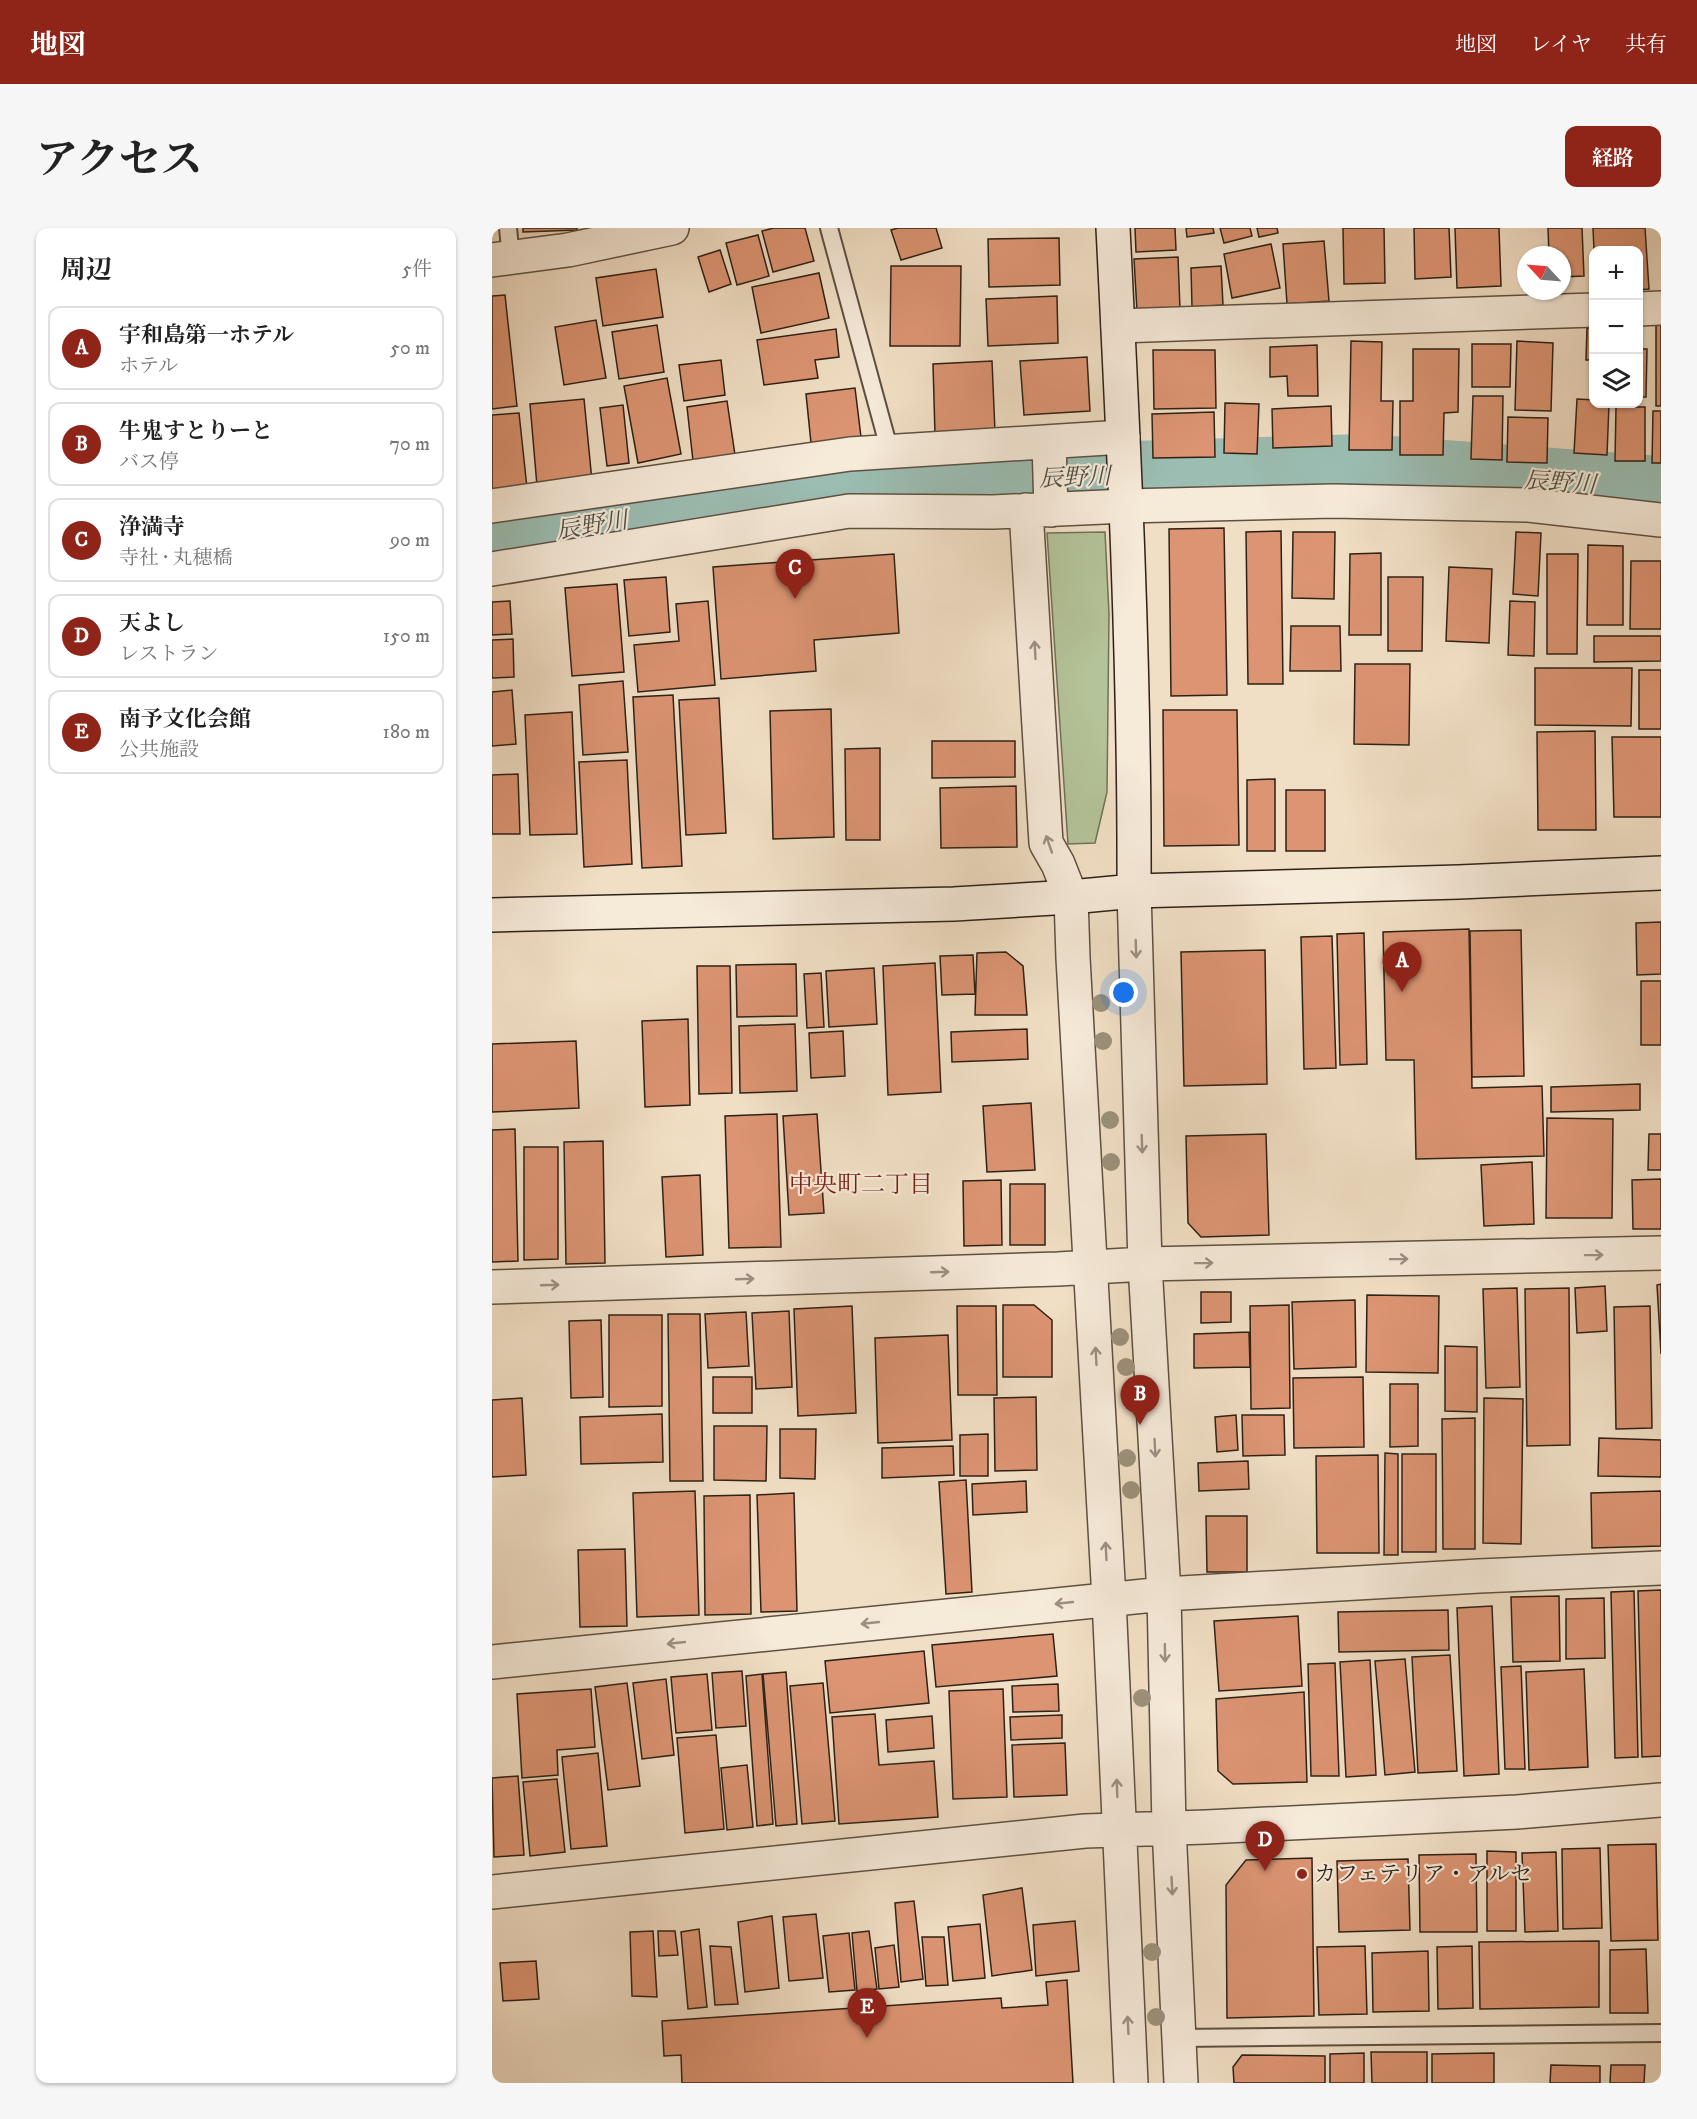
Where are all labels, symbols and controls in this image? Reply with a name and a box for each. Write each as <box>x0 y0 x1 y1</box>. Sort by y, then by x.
text: 地図 <box>30 28 86 63</box>
text: 地図 <box>1455 32 1497 58</box>
text: レイヤ <box>1530 32 1592 58</box>
text: 共有 <box>1625 32 1667 58</box>
button: 経路 <box>1565 126 1661 187</box>
text: アクセス <box>36 135 203 187</box>
north arrow <box>1517 246 1571 300</box>
map controls <box>1589 246 1643 408</box>
button: + <box>1589 246 1643 300</box>
text: 周辺 <box>60 254 112 287</box>
text: 5件 <box>402 257 432 282</box>
button: − <box>1589 300 1643 354</box>
text: 宇和島第一ホテル <box>119 322 294 349</box>
text: A <box>75 336 88 361</box>
text: 50 m <box>390 336 430 361</box>
text: ホテル <box>119 354 178 379</box>
button: layers <box>1589 354 1643 408</box>
text: 牛鬼すとりーと <box>119 418 273 445</box>
text: B <box>75 432 88 457</box>
text: 70 m <box>389 432 430 457</box>
text: バス停 <box>119 450 179 475</box>
water label: 辰野川 <box>1038 462 1114 494</box>
water label: 辰野川 <box>1523 466 1600 501</box>
water label: 辰野川 <box>554 505 633 546</box>
text: 浄満寺 <box>119 514 185 541</box>
text: C <box>75 528 88 553</box>
text: 90 m <box>390 528 430 553</box>
text: 寺社 · 丸穂橋 <box>119 546 232 571</box>
pin: C <box>776 550 814 599</box>
text: 天よし <box>119 610 185 637</box>
text: D <box>74 624 89 649</box>
text: 150 m <box>383 624 430 649</box>
one-way arrow <box>1029 640 1040 660</box>
text: レストラン <box>119 642 218 667</box>
text: 南予文化会館 <box>119 706 251 733</box>
text: E <box>74 720 89 745</box>
text: 180 m <box>383 720 430 745</box>
text: 公共施設 <box>119 738 199 763</box>
one-way arrow <box>1042 835 1053 853</box>
one-way arrow <box>1130 939 1141 959</box>
pin: A <box>1382 942 1422 992</box>
your location <box>1109 978 1138 1007</box>
one-way arrow <box>1136 1133 1147 1153</box>
district label: 中央町二丁目 <box>789 1170 933 1200</box>
one-way arrow <box>1583 1249 1603 1260</box>
one-way arrow <box>1388 1253 1408 1264</box>
one-way arrow <box>1193 1257 1213 1268</box>
one-way arrow <box>930 1267 950 1278</box>
one-way arrow <box>735 1273 755 1284</box>
one-way arrow <box>540 1280 560 1291</box>
one-way arrow <box>1090 1347 1101 1367</box>
pin: B <box>1120 1376 1160 1425</box>
one-way arrow <box>1150 1438 1161 1458</box>
one-way arrow <box>1101 1542 1112 1562</box>
one-way arrow <box>1054 1598 1074 1609</box>
one-way arrow <box>860 1618 880 1629</box>
one-way arrow <box>666 1638 686 1649</box>
one-way arrow <box>1159 1642 1171 1662</box>
one-way arrow <box>1111 1778 1122 1798</box>
pin: D <box>1246 1822 1284 1871</box>
place label: カフェテリア・アルセ <box>1314 1861 1532 1888</box>
marker: カフェテリア・アルセ <box>1295 1867 1309 1881</box>
one-way arrow <box>1166 1875 1177 1895</box>
pin: E <box>848 1988 886 2038</box>
one-way arrow <box>1122 2015 1133 2035</box>

